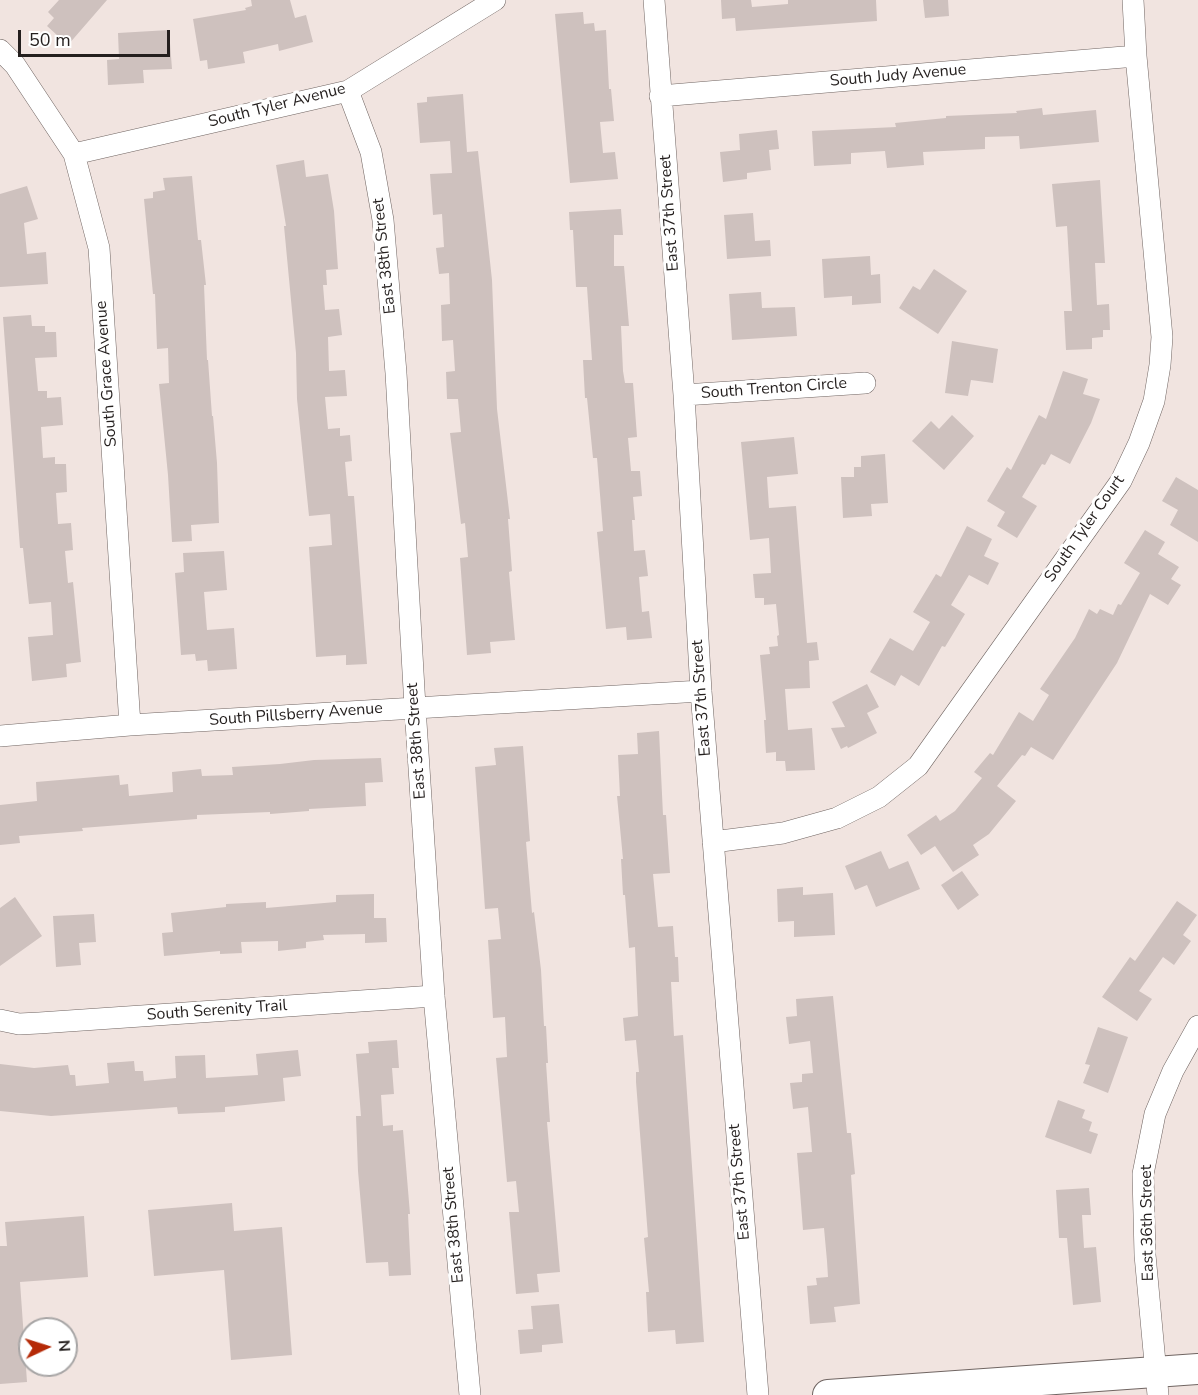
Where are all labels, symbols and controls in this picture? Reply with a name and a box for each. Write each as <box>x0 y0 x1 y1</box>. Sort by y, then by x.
scale bar <box>21 18 172 56</box>
text: 50 m <box>29 28 71 52</box>
street label: South Judy Avenue <box>829 60 967 92</box>
street label: South Tyler Avenue <box>206 80 348 132</box>
street label: East 37th Street <box>656 154 684 272</box>
street label: East 38th Street <box>369 197 401 315</box>
street label: South Grace Avenue <box>92 300 122 448</box>
street label: South Trenton Circle <box>700 374 848 404</box>
street label: South Tyler Court <box>1041 472 1129 586</box>
street label: East 37th Street <box>688 639 716 757</box>
street label: East 38th Street <box>403 682 431 800</box>
street label: South Pillsberry Avenue <box>209 699 383 731</box>
street label: South Serenity Trail <box>146 997 288 1025</box>
street label: East 37th Street <box>725 1123 755 1241</box>
street label: East 36th Street <box>1137 1165 1159 1281</box>
street label: East 38th Street <box>439 1166 469 1284</box>
north arrow <box>18 1317 78 1377</box>
text: N <box>53 1339 75 1353</box>

